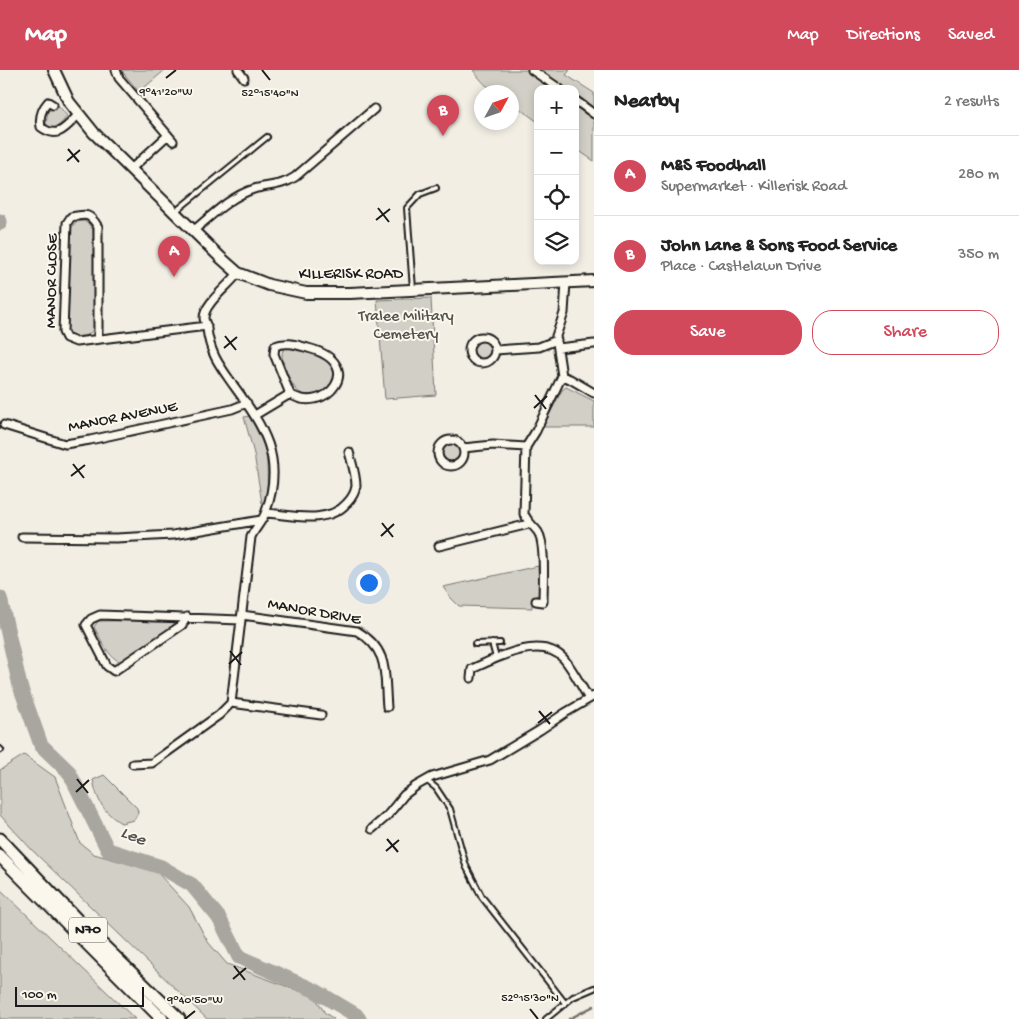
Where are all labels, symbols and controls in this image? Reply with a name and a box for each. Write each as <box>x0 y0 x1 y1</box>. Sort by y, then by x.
text: Map <box>25 21 67 50</box>
text: Map <box>787 25 819 46</box>
text: Directions <box>847 25 920 46</box>
text: Saved <box>948 25 994 46</box>
north arrow <box>474 85 519 130</box>
map controls <box>534 85 579 265</box>
button: + <box>534 85 579 130</box>
text: 9°41'20"W <box>139 86 192 100</box>
text: 52°15'40"N <box>241 87 299 101</box>
text: Nearby <box>614 90 679 115</box>
text: 2 results <box>944 93 999 112</box>
pin: B <box>427 95 459 136</box>
button: − <box>534 130 579 175</box>
text: M&S Foodhall <box>661 155 766 178</box>
text: A <box>625 166 635 185</box>
text: 280 m <box>958 166 999 185</box>
button: locate <box>534 175 579 220</box>
text: Supermarket · Killerisk Road <box>661 178 847 197</box>
button: layers <box>534 220 579 265</box>
street label: MANOR CLOSE <box>43 233 63 328</box>
text: John Lane & Sons Food Service <box>661 235 897 258</box>
pin: A <box>158 236 190 277</box>
text: B <box>626 246 634 265</box>
text: 350 m <box>958 246 999 265</box>
text: Place · Castlelawn Drive <box>661 258 821 277</box>
street label: KILLERISK ROAD <box>299 266 404 285</box>
park label: Tralee Military Cemetery <box>357 308 454 345</box>
button: Save <box>614 310 802 355</box>
button: Share <box>812 310 999 355</box>
street label: MANOR AVENUE <box>67 398 180 438</box>
your location <box>356 570 382 596</box>
street label: MANOR DRIVE <box>266 595 363 631</box>
water label: Lee <box>117 823 149 852</box>
road number: N70 <box>69 918 107 942</box>
scale bar <box>15 984 144 1007</box>
text: 100 m <box>22 987 57 1004</box>
text: 52°15'30"N <box>501 992 559 1006</box>
text: 9°40'50"W <box>166 994 223 1008</box>

